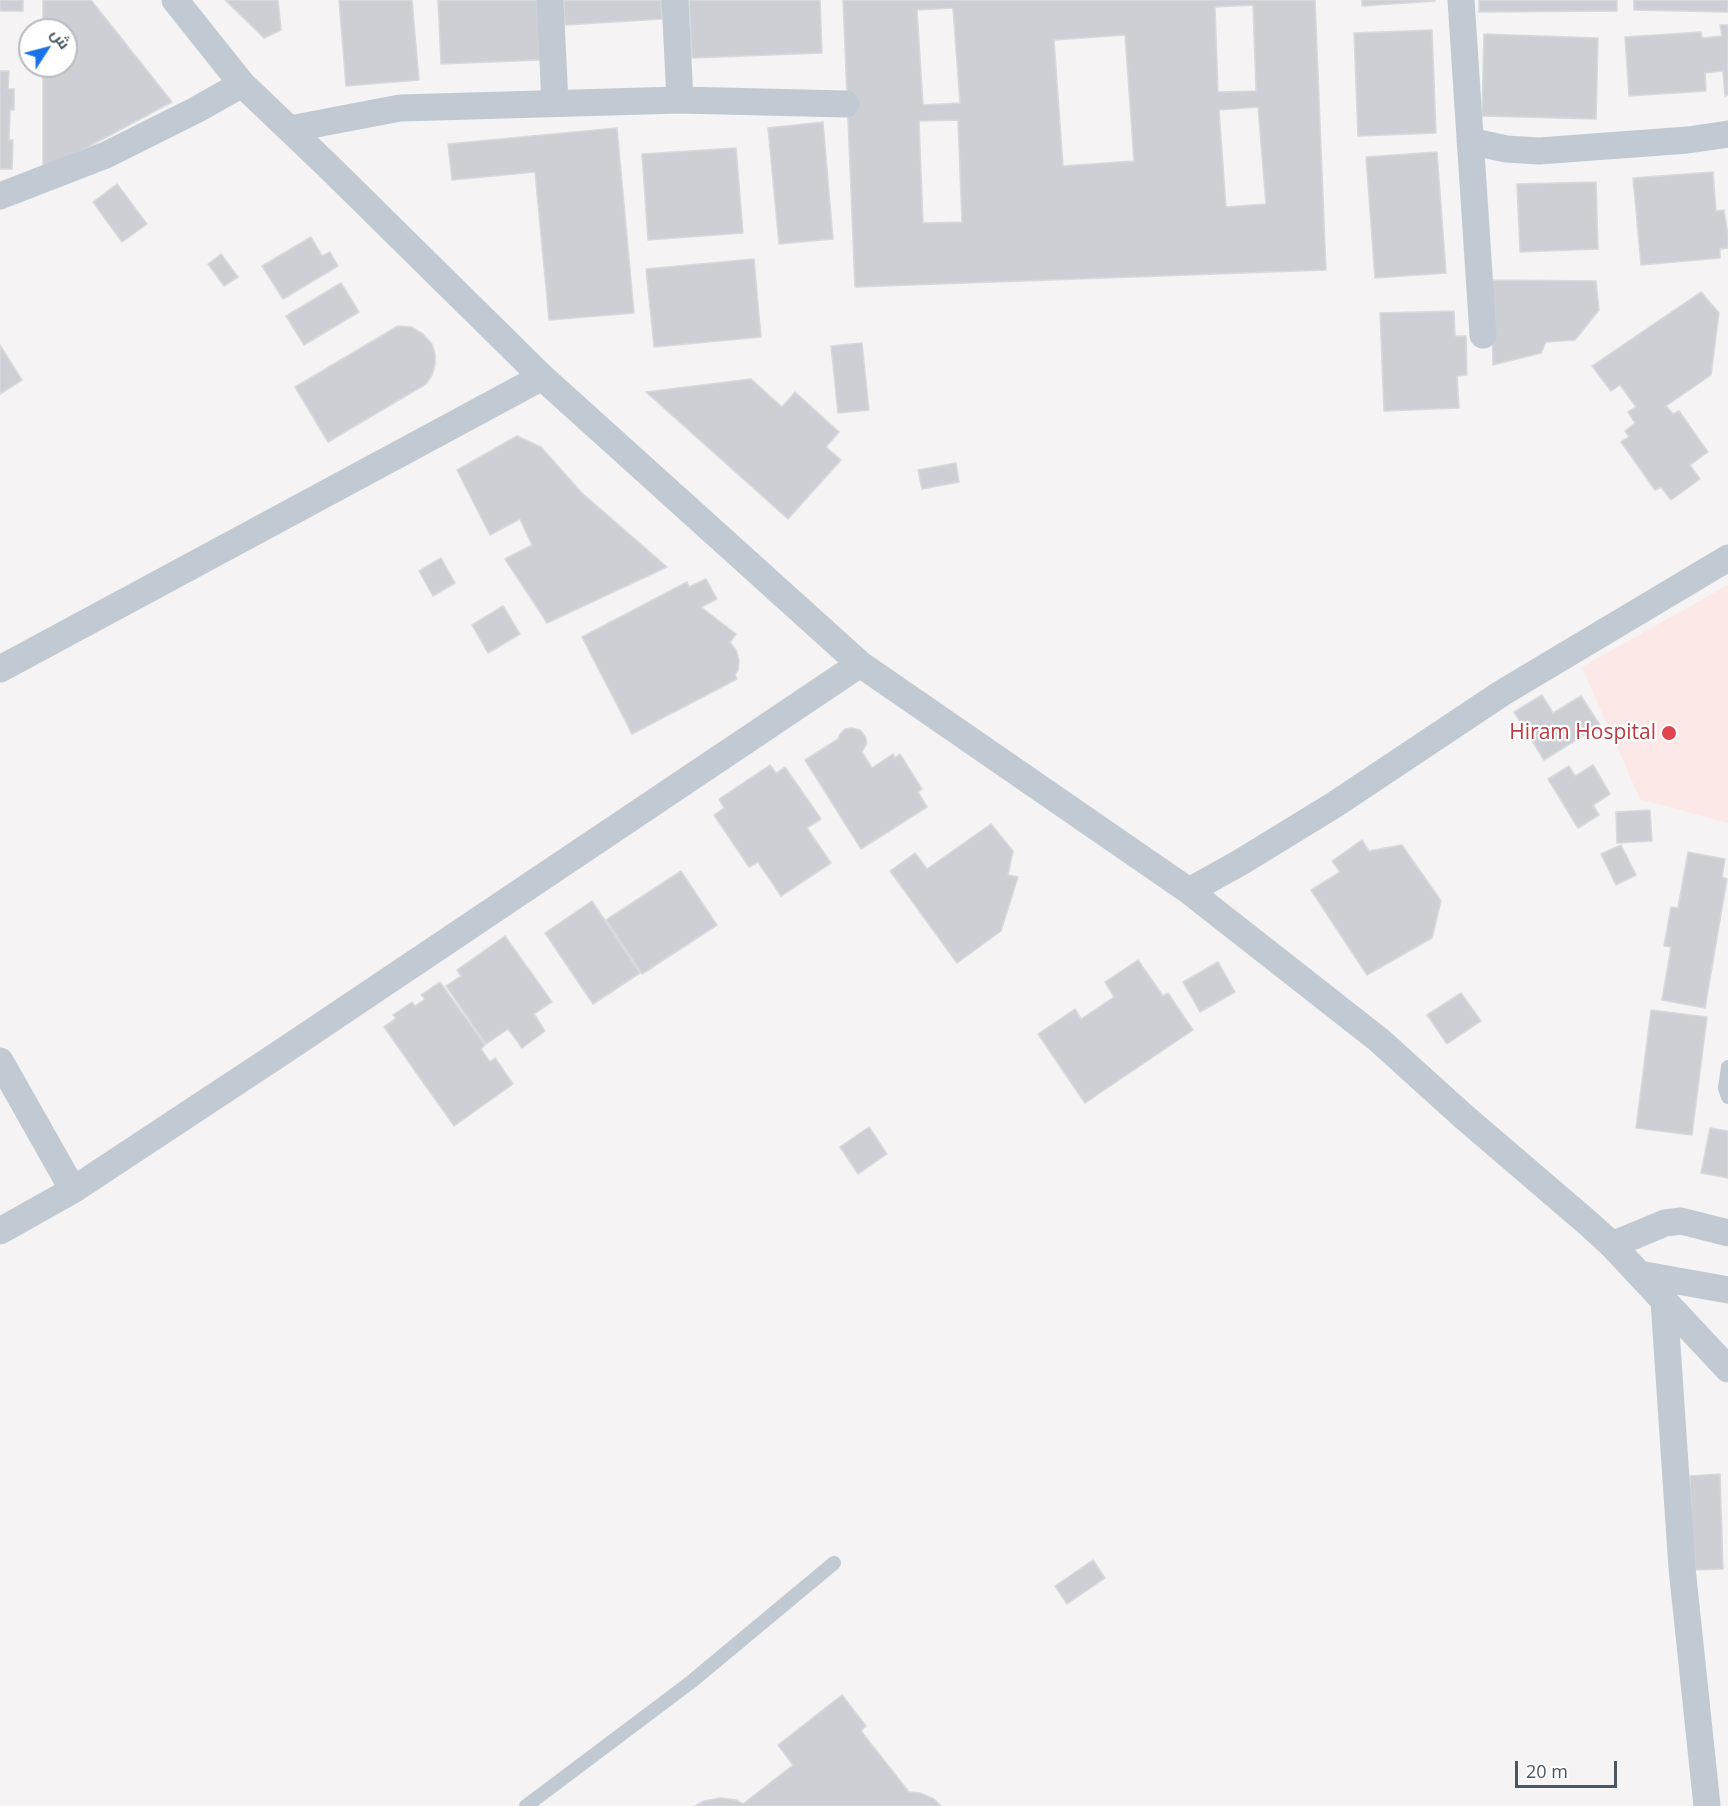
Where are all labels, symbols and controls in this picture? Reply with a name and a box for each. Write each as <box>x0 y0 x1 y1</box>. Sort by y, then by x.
north arrow <box>18 18 78 78</box>
text: ش <box>46 24 76 53</box>
place label: Hiram Hospital <box>1509 720 1656 746</box>
marker: Hiram Hospital <box>1660 724 1678 742</box>
scale bar <box>1518 1749 1620 1787</box>
text: 20 m <box>1526 1759 1568 1783</box>

